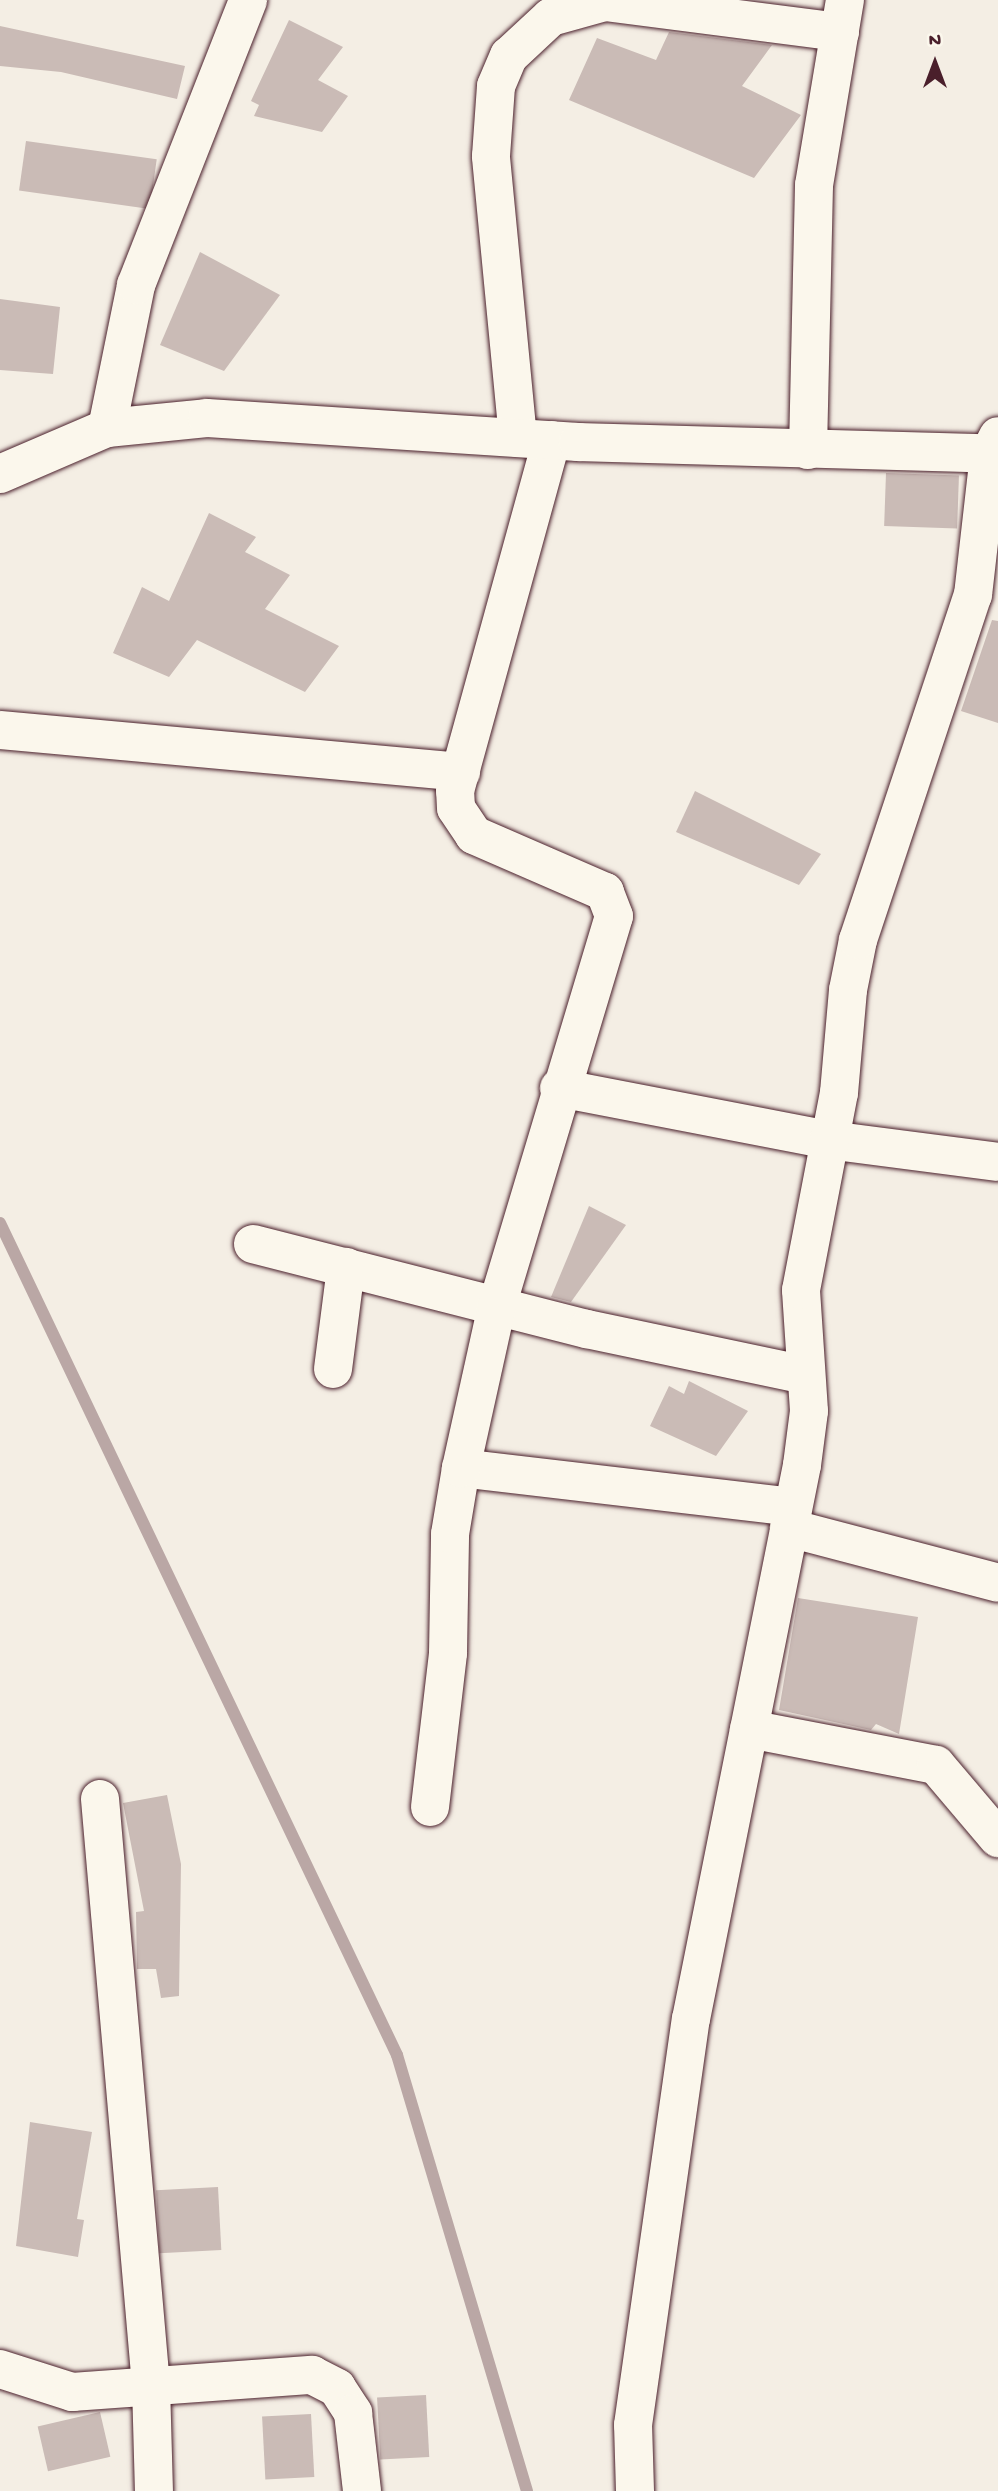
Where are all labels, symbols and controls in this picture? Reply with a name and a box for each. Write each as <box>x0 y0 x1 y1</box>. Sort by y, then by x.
north arrow <box>900 28 970 98</box>
text: N <box>929 30 941 53</box>

